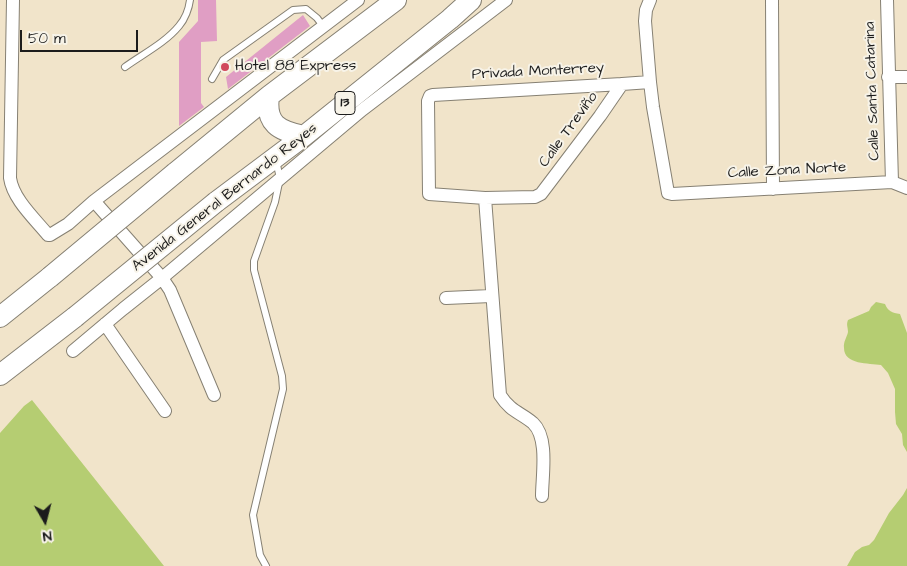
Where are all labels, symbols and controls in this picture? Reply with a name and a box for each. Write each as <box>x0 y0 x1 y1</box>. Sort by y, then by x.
scale bar <box>22 20 140 52</box>
street label: Calle Santa Catarina <box>862 21 884 161</box>
text: 50 m <box>28 28 66 49</box>
place label: Hotel 88 Express <box>235 58 356 76</box>
street label: Privada Monterrey <box>471 60 605 84</box>
marker: Hotel 88 Express <box>219 61 231 73</box>
street label: Calle Treviño <box>536 89 602 171</box>
road number: 13 <box>335 92 355 115</box>
street label: Avenida General Bernardo Reyes <box>129 120 321 276</box>
street label: Calle Zona Norte <box>727 159 847 183</box>
north arrow <box>20 496 70 546</box>
text: N <box>41 525 53 546</box>

